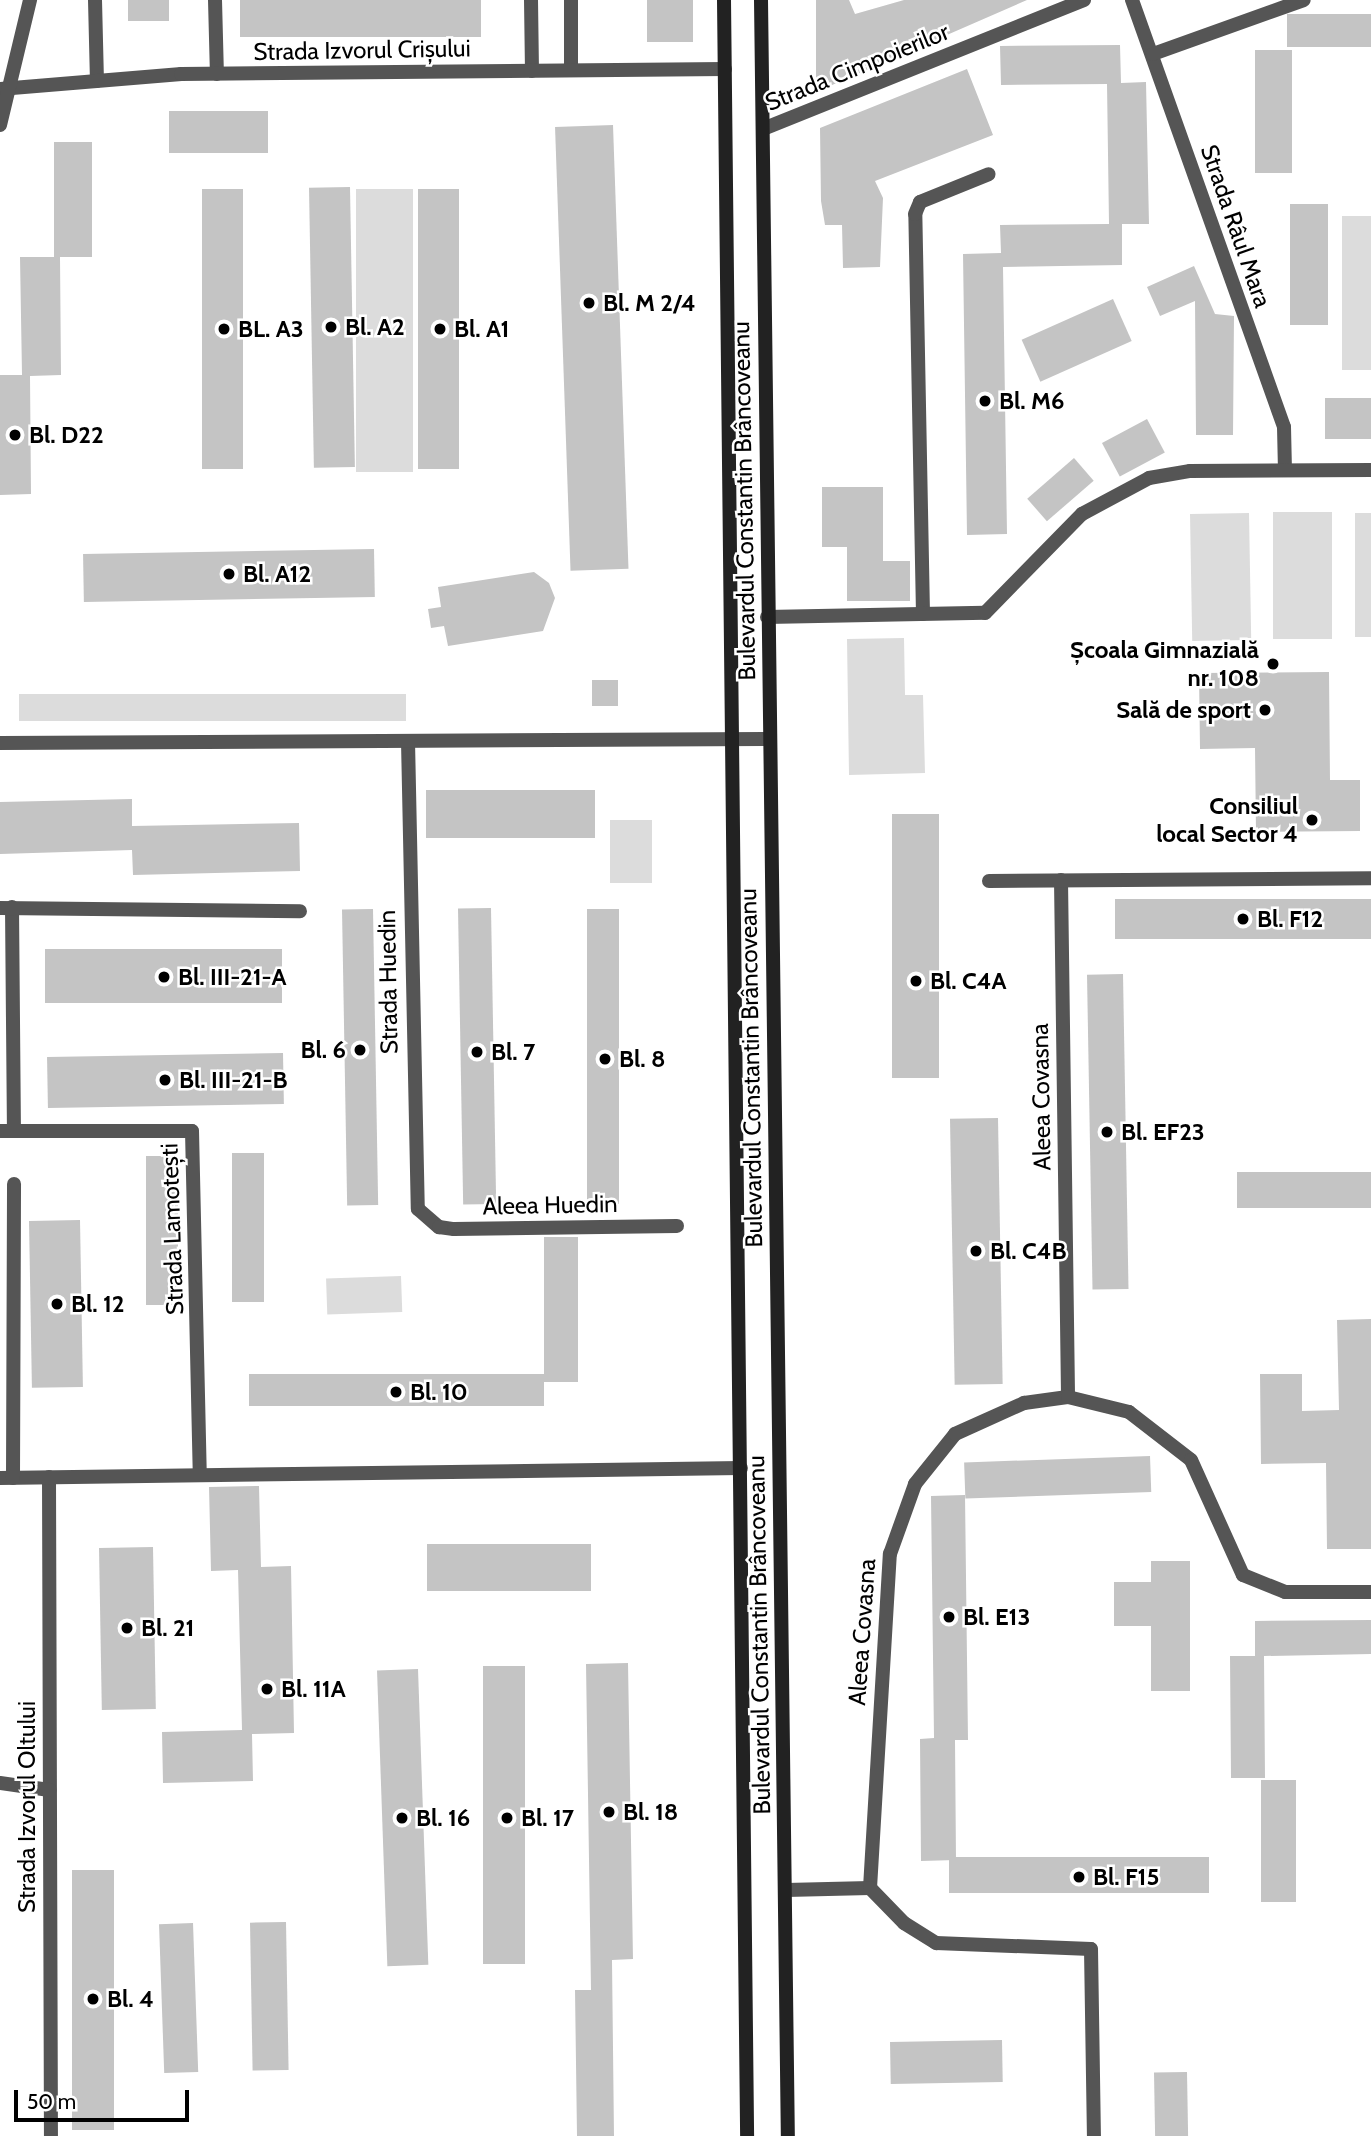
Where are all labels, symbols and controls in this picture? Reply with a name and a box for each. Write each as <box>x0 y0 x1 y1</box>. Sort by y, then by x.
street label: Strada Cimpoierilor <box>761 17 953 117</box>
street label: Strada Izvorul Crișului <box>253 34 471 66</box>
street label: Strada Râul Mara <box>1195 141 1277 311</box>
place label: Bl. M 2/4 <box>603 289 696 317</box>
marker: Bl. M 2/4 <box>581 295 597 311</box>
place label: Bl. A2 <box>345 313 405 341</box>
place label: BL. A3 <box>238 315 304 343</box>
place label: Bl. A1 <box>454 315 509 343</box>
marker: Bl. A2 <box>323 319 339 335</box>
marker: BL. A3 <box>216 321 232 337</box>
marker: Bl. A1 <box>432 321 448 337</box>
street label: Bulevardul Constantin Brâncoveanu <box>726 321 762 681</box>
place label: Bl. M6 <box>999 387 1064 415</box>
marker: Bl. M6 <box>977 393 993 409</box>
place label: Bl. D22 <box>29 421 104 449</box>
marker: Bl. D22 <box>7 427 23 443</box>
place label: Bl. A12 <box>243 560 311 588</box>
marker: Bl. A12 <box>221 566 237 582</box>
place label: Școala Gimnazială nr. 108 <box>1070 636 1259 692</box>
marker: Școala Gimnazială nr. 108 <box>1265 656 1281 672</box>
place label: Sală de sport <box>1116 696 1251 724</box>
marker: Sală de sport <box>1257 702 1273 718</box>
place label: Consiliul local Sector 4 <box>1156 792 1298 848</box>
marker: Consiliul local Sector 4 <box>1304 812 1320 828</box>
street label: Bulevardul Constantin Brâncoveanu <box>733 888 769 1248</box>
place label: Bl. F12 <box>1257 905 1323 933</box>
street label: Strada Huedin <box>372 910 404 1054</box>
marker: Bl. F12 <box>1235 911 1251 927</box>
place label: Bl. III-21-A <box>178 963 287 991</box>
place label: Bl. C4A <box>930 967 1006 995</box>
marker: Bl. III-21-A <box>156 969 172 985</box>
marker: Bl. C4A <box>908 973 924 989</box>
street label: Aleea Covasna <box>1025 1023 1057 1171</box>
place label: Bl. 6 <box>301 1036 346 1064</box>
place label: Bl. 7 <box>491 1038 535 1066</box>
marker: Bl. 6 <box>352 1042 368 1058</box>
marker: Bl. 7 <box>469 1044 485 1060</box>
place label: Bl. 8 <box>619 1045 665 1073</box>
marker: Bl. 8 <box>597 1051 613 1067</box>
place label: Bl. III-21-B <box>179 1066 288 1094</box>
marker: Bl. III-21-B <box>157 1072 173 1088</box>
place label: Bl. EF23 <box>1121 1118 1205 1146</box>
marker: Bl. EF23 <box>1099 1124 1115 1140</box>
street label: Strada Lamotești <box>155 1143 189 1315</box>
street label: Aleea Huedin <box>482 1189 618 1221</box>
place label: Bl. C4B <box>990 1237 1066 1265</box>
marker: Bl. C4B <box>968 1243 984 1259</box>
place label: Bl. 12 <box>71 1290 124 1318</box>
marker: Bl. 12 <box>49 1296 65 1312</box>
place label: Bl. 10 <box>410 1378 468 1406</box>
marker: Bl. 10 <box>388 1384 404 1400</box>
street label: Bulevardul Constantin Brâncoveanu <box>741 1455 777 1815</box>
street label: Aleea Covasna <box>843 1558 881 1706</box>
place label: Bl. E13 <box>963 1603 1030 1631</box>
marker: Bl. E13 <box>941 1609 957 1625</box>
place label: Bl. 21 <box>141 1614 194 1642</box>
marker: Bl. 21 <box>119 1620 135 1636</box>
place label: Bl. 11A <box>281 1675 346 1703</box>
marker: Bl. 11A <box>259 1681 275 1697</box>
street label: Strada Izvorul Oltului <box>13 1701 41 1913</box>
place label: Bl. 18 <box>623 1798 678 1826</box>
place label: Bl. 16 <box>416 1804 470 1832</box>
place label: Bl. 17 <box>521 1804 574 1832</box>
marker: Bl. 18 <box>601 1804 617 1820</box>
marker: Bl. 16 <box>394 1810 410 1826</box>
marker: Bl. 17 <box>499 1810 515 1826</box>
place label: Bl. F15 <box>1093 1863 1159 1891</box>
marker: Bl. F15 <box>1071 1869 1087 1885</box>
place label: Bl. 4 <box>107 1985 154 2013</box>
marker: Bl. 4 <box>85 1991 101 2007</box>
scale bar <box>18 2076 192 2120</box>
text: 50 m <box>27 2089 76 2114</box>

